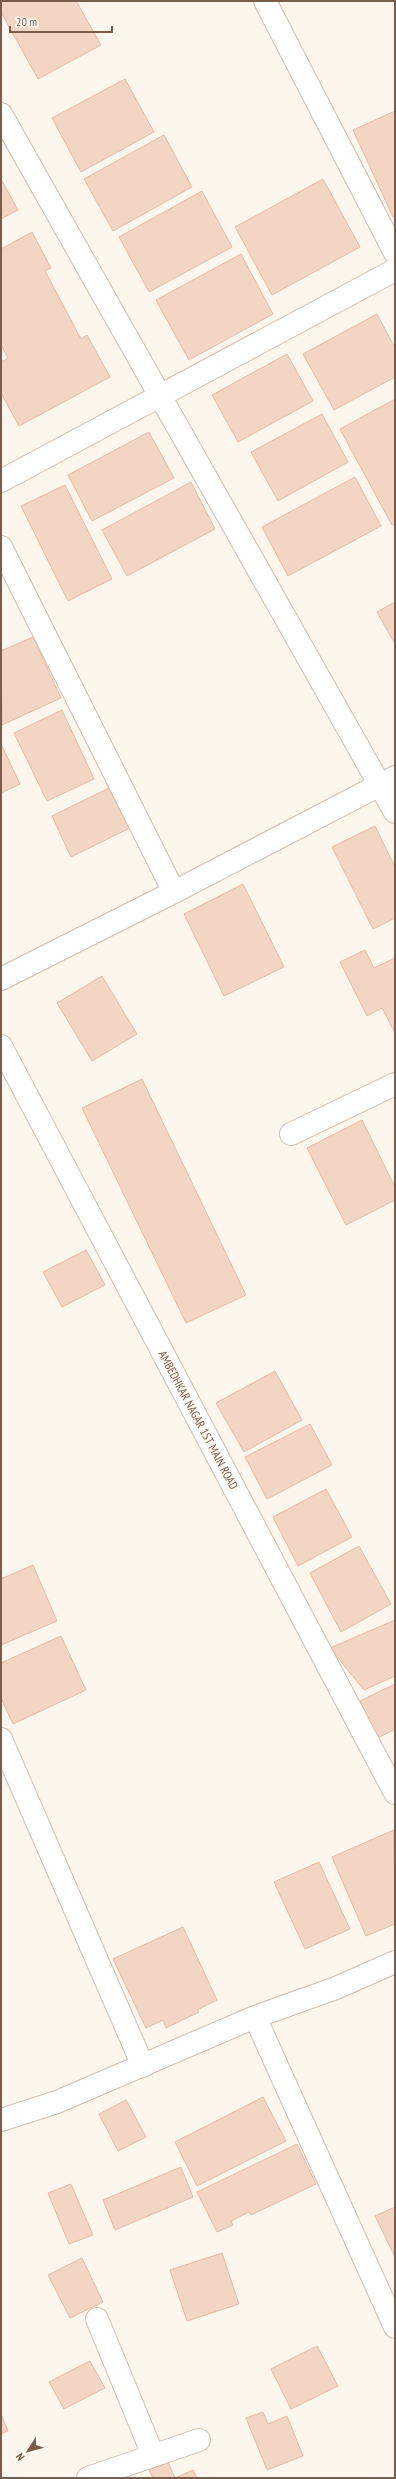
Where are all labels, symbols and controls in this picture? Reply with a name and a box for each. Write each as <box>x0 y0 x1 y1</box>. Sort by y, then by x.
scale bar <box>10 8 112 34</box>
text: 20 m <box>16 14 37 29</box>
street label: AMBEDHKAR NAGAR 1ST MAIN ROAD <box>155 1348 241 1492</box>
north arrow <box>8 2431 48 2471</box>
text: N <box>12 2450 27 2463</box>

